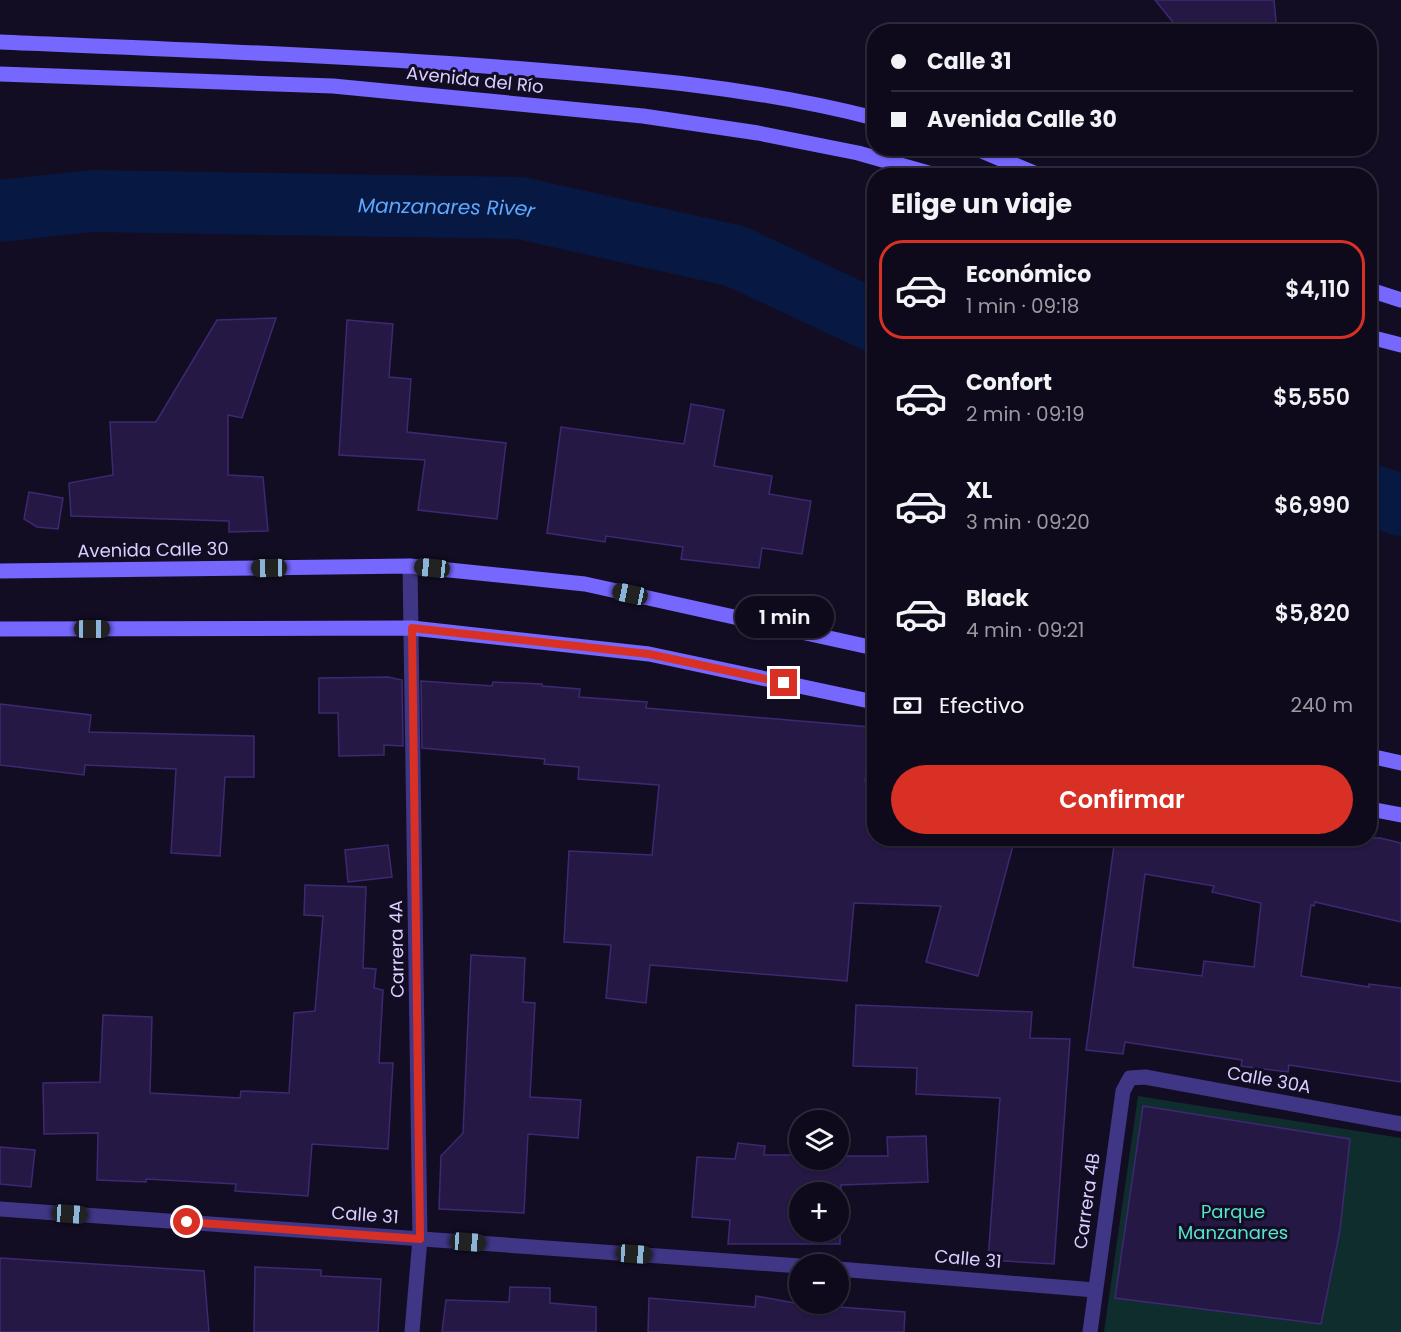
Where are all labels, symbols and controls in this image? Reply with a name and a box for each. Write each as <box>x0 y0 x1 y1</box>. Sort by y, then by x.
text: Calle 31 <box>927 46 1011 77</box>
street label: Avenida del Río <box>405 60 545 99</box>
text: Avenida Calle 30 <box>927 104 1117 135</box>
text: Elige un viaje <box>891 185 1072 222</box>
water label: Manzanares River <box>358 191 538 225</box>
text: Económico <box>966 259 1091 290</box>
icon: car <box>894 263 948 317</box>
text: $4,110 <box>1285 274 1350 305</box>
text: 1 min · 09:18 <box>966 292 1079 320</box>
text: Confort <box>966 367 1052 398</box>
icon: car <box>894 371 948 425</box>
text: $5,550 <box>1273 382 1350 413</box>
text: 2 min · 09:19 <box>966 400 1085 428</box>
text: XL <box>966 475 992 506</box>
icon: car <box>894 479 948 533</box>
text: $6,990 <box>1274 490 1350 521</box>
text: 3 min · 09:20 <box>966 508 1090 536</box>
street label: Avenida Calle 30 <box>77 536 229 563</box>
car <box>413 557 451 579</box>
car <box>251 559 287 577</box>
car <box>611 581 649 607</box>
text: Black <box>966 583 1029 614</box>
icon: car <box>894 587 948 641</box>
callout: 1 min <box>734 596 834 638</box>
text: $5,820 <box>1275 598 1350 629</box>
text: 1 min <box>759 603 810 631</box>
text: 4 min · 09:21 <box>966 616 1084 644</box>
car <box>74 620 110 638</box>
route end <box>770 669 797 696</box>
icon: cash <box>891 689 924 722</box>
text: Efectivo <box>939 690 1024 721</box>
text: 240 m <box>1290 691 1353 719</box>
button: Confirmar <box>891 765 1353 834</box>
street label: Carrera 4A <box>383 900 410 998</box>
street label: Calle 30A <box>1225 1060 1313 1099</box>
map controls <box>789 1110 849 1314</box>
button: layers <box>789 1110 849 1170</box>
street label: Carrera 4B <box>1067 1151 1106 1251</box>
button: + <box>789 1182 849 1242</box>
park label: Parque Manzanares <box>1178 1199 1288 1245</box>
street label: Calle 31 <box>331 1200 399 1229</box>
car <box>51 1204 89 1224</box>
route start <box>173 1208 200 1235</box>
car <box>449 1232 487 1252</box>
street label: Calle 31 <box>933 1243 1003 1274</box>
car <box>615 1244 653 1264</box>
button: − <box>789 1254 849 1314</box>

